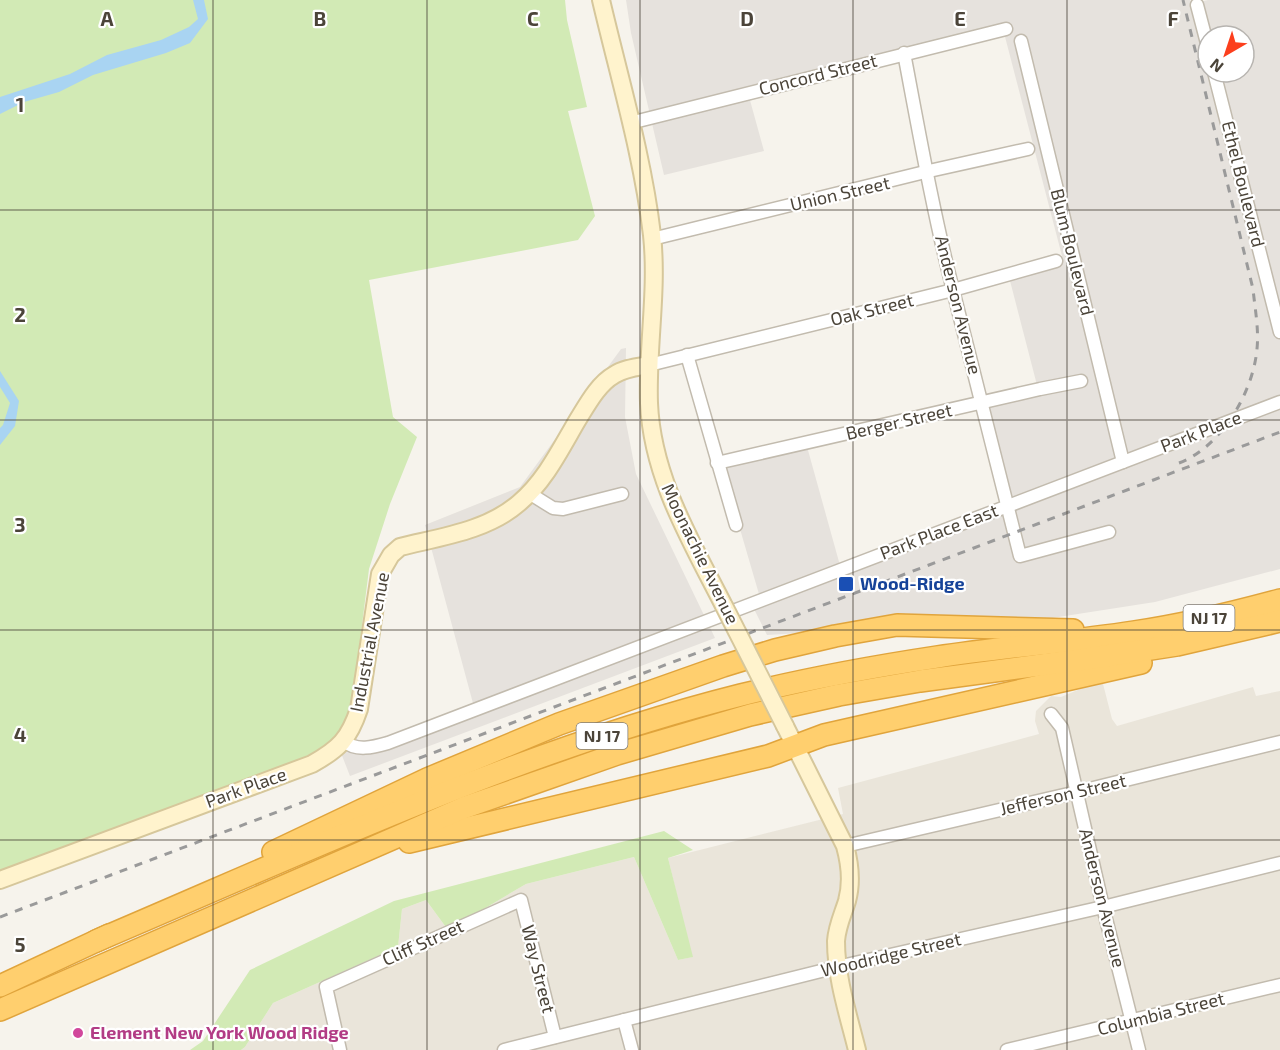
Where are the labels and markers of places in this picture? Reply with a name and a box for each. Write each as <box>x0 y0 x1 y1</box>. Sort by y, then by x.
place label: Wood-Ridge <box>860 572 965 594</box>
marker: Wood-Ridge <box>837 575 855 593</box>
place label: Element New York Wood Ridge <box>90 1021 349 1043</box>
marker: Element New York Wood Ridge <box>71 1026 85 1040</box>

